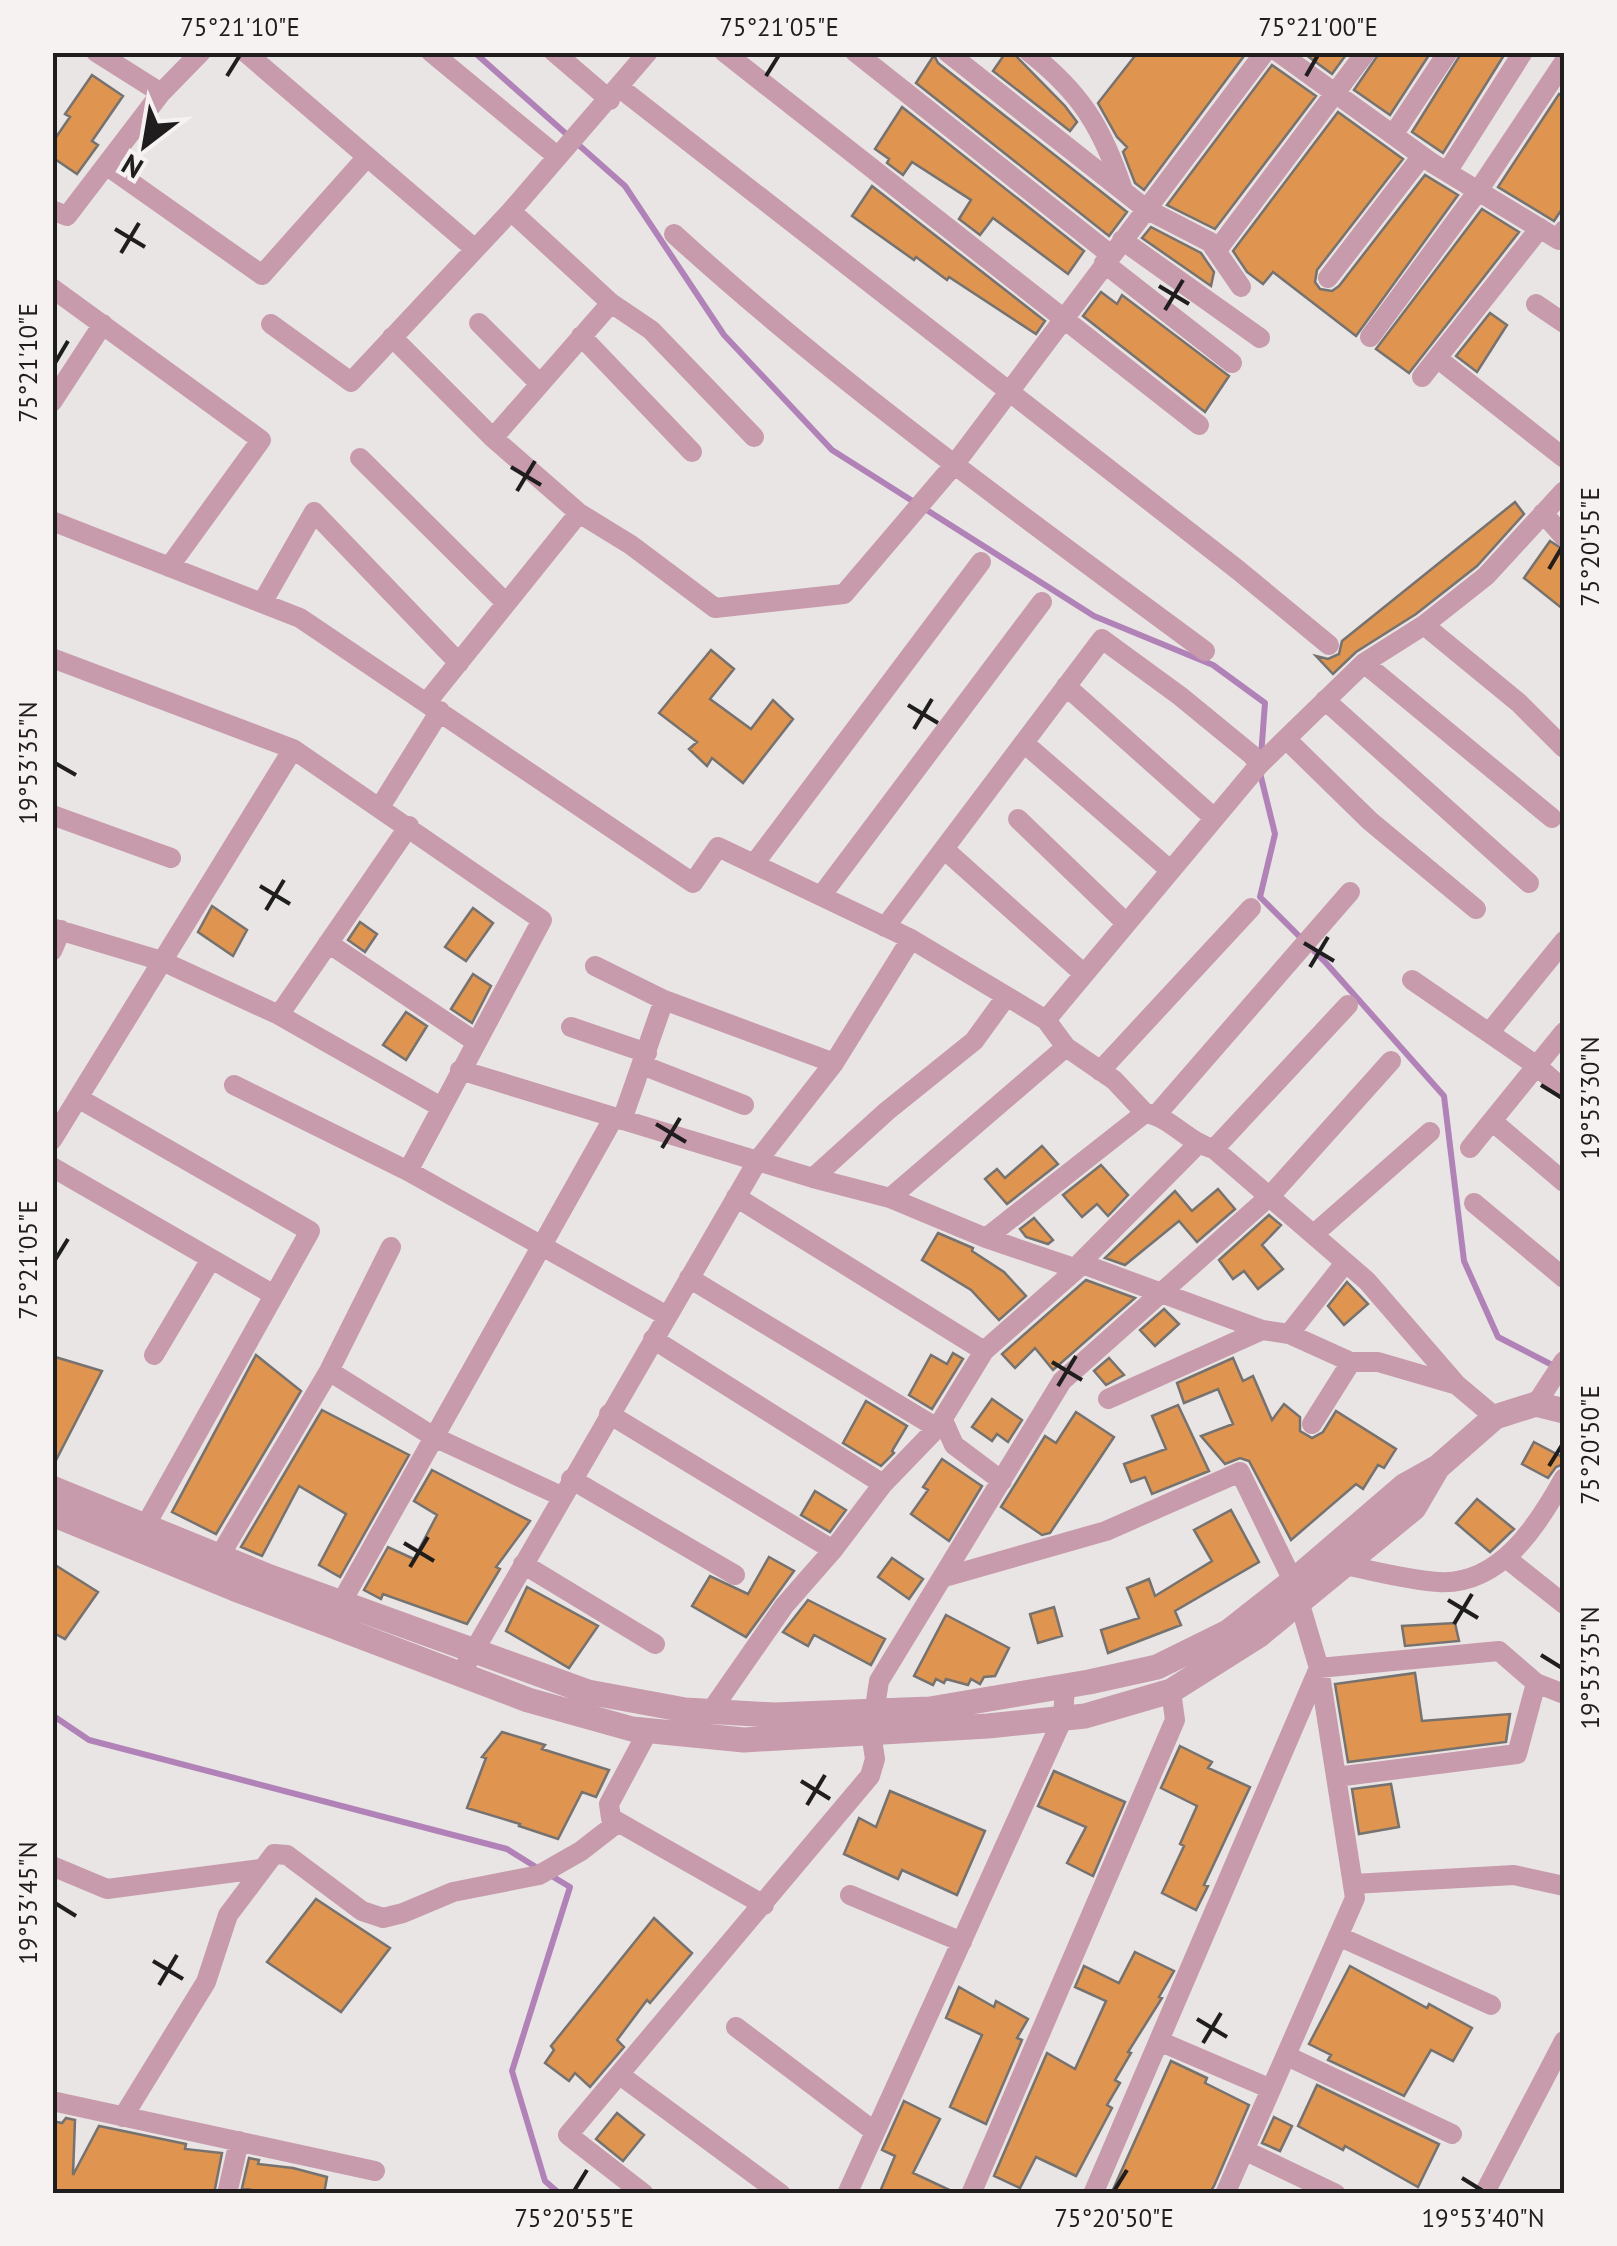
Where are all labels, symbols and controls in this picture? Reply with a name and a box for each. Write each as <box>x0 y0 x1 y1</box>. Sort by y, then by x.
text: 75°21'10"E <box>180 11 300 43</box>
text: 75°21'05"E <box>719 11 839 43</box>
text: 75°21'00"E <box>1258 11 1378 43</box>
north arrow <box>95 95 195 195</box>
text: N <box>114 146 149 187</box>
text: 75°21'10"E <box>12 303 44 423</box>
text: 75°20'55"E <box>1574 487 1606 607</box>
text: 19°53'35"N <box>12 701 44 825</box>
text: 19°53'30"N <box>1574 1036 1606 1160</box>
text: 75°21'05"E <box>12 1200 44 1320</box>
text: 75°20'50"E <box>1574 1385 1606 1505</box>
text: 19°53'35"N <box>1574 1606 1606 1730</box>
text: 19°53'45"N <box>12 1841 44 1965</box>
text: 75°20'55"E <box>514 2202 634 2234</box>
text: 75°20'50"E <box>1054 2202 1174 2234</box>
text: 19°53'40"N <box>1421 2202 1545 2234</box>

